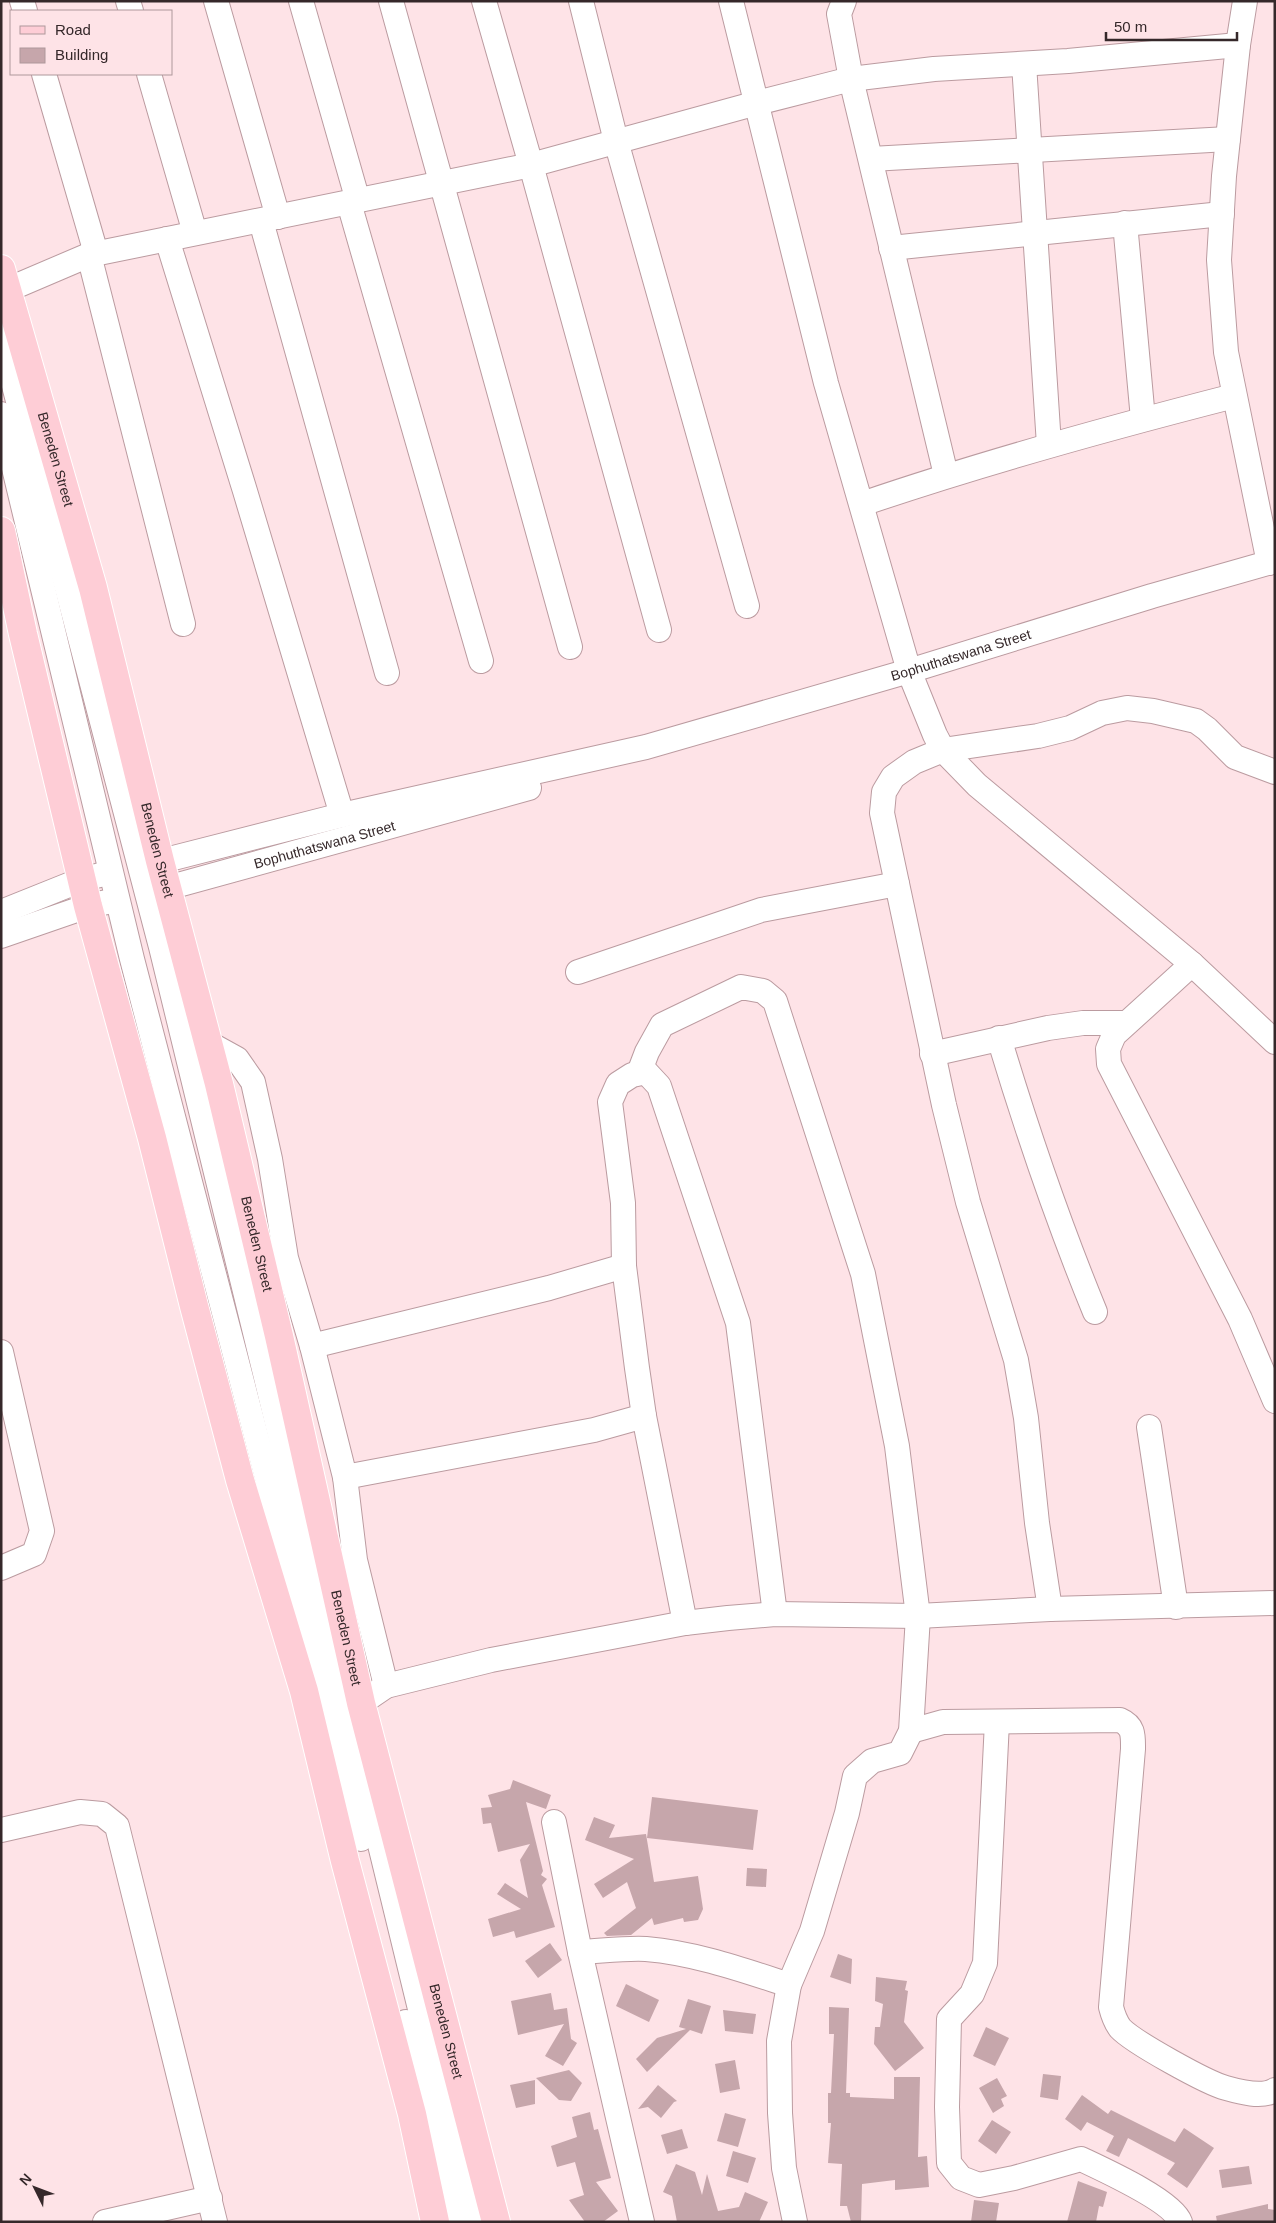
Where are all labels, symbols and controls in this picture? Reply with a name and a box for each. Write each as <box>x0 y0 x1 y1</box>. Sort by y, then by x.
legend <box>10 10 172 75</box>
scale bar <box>1106 10 1237 42</box>
text: 50 m <box>1114 18 1147 35</box>
text: Road <box>55 21 91 38</box>
text: Building <box>55 46 108 63</box>
street label: Beneden Street <box>35 410 77 508</box>
street label: Bophuthatswana Street <box>889 626 1033 684</box>
street label: Beneden Street <box>138 801 177 900</box>
street label: Bophuthatswana Street <box>252 817 397 872</box>
street label: Beneden Street <box>238 1195 276 1293</box>
street label: Beneden Street <box>328 1588 365 1687</box>
street label: Beneden Street <box>426 1982 466 2080</box>
north arrow <box>10 2163 60 2213</box>
text: N <box>16 2170 35 2188</box>

